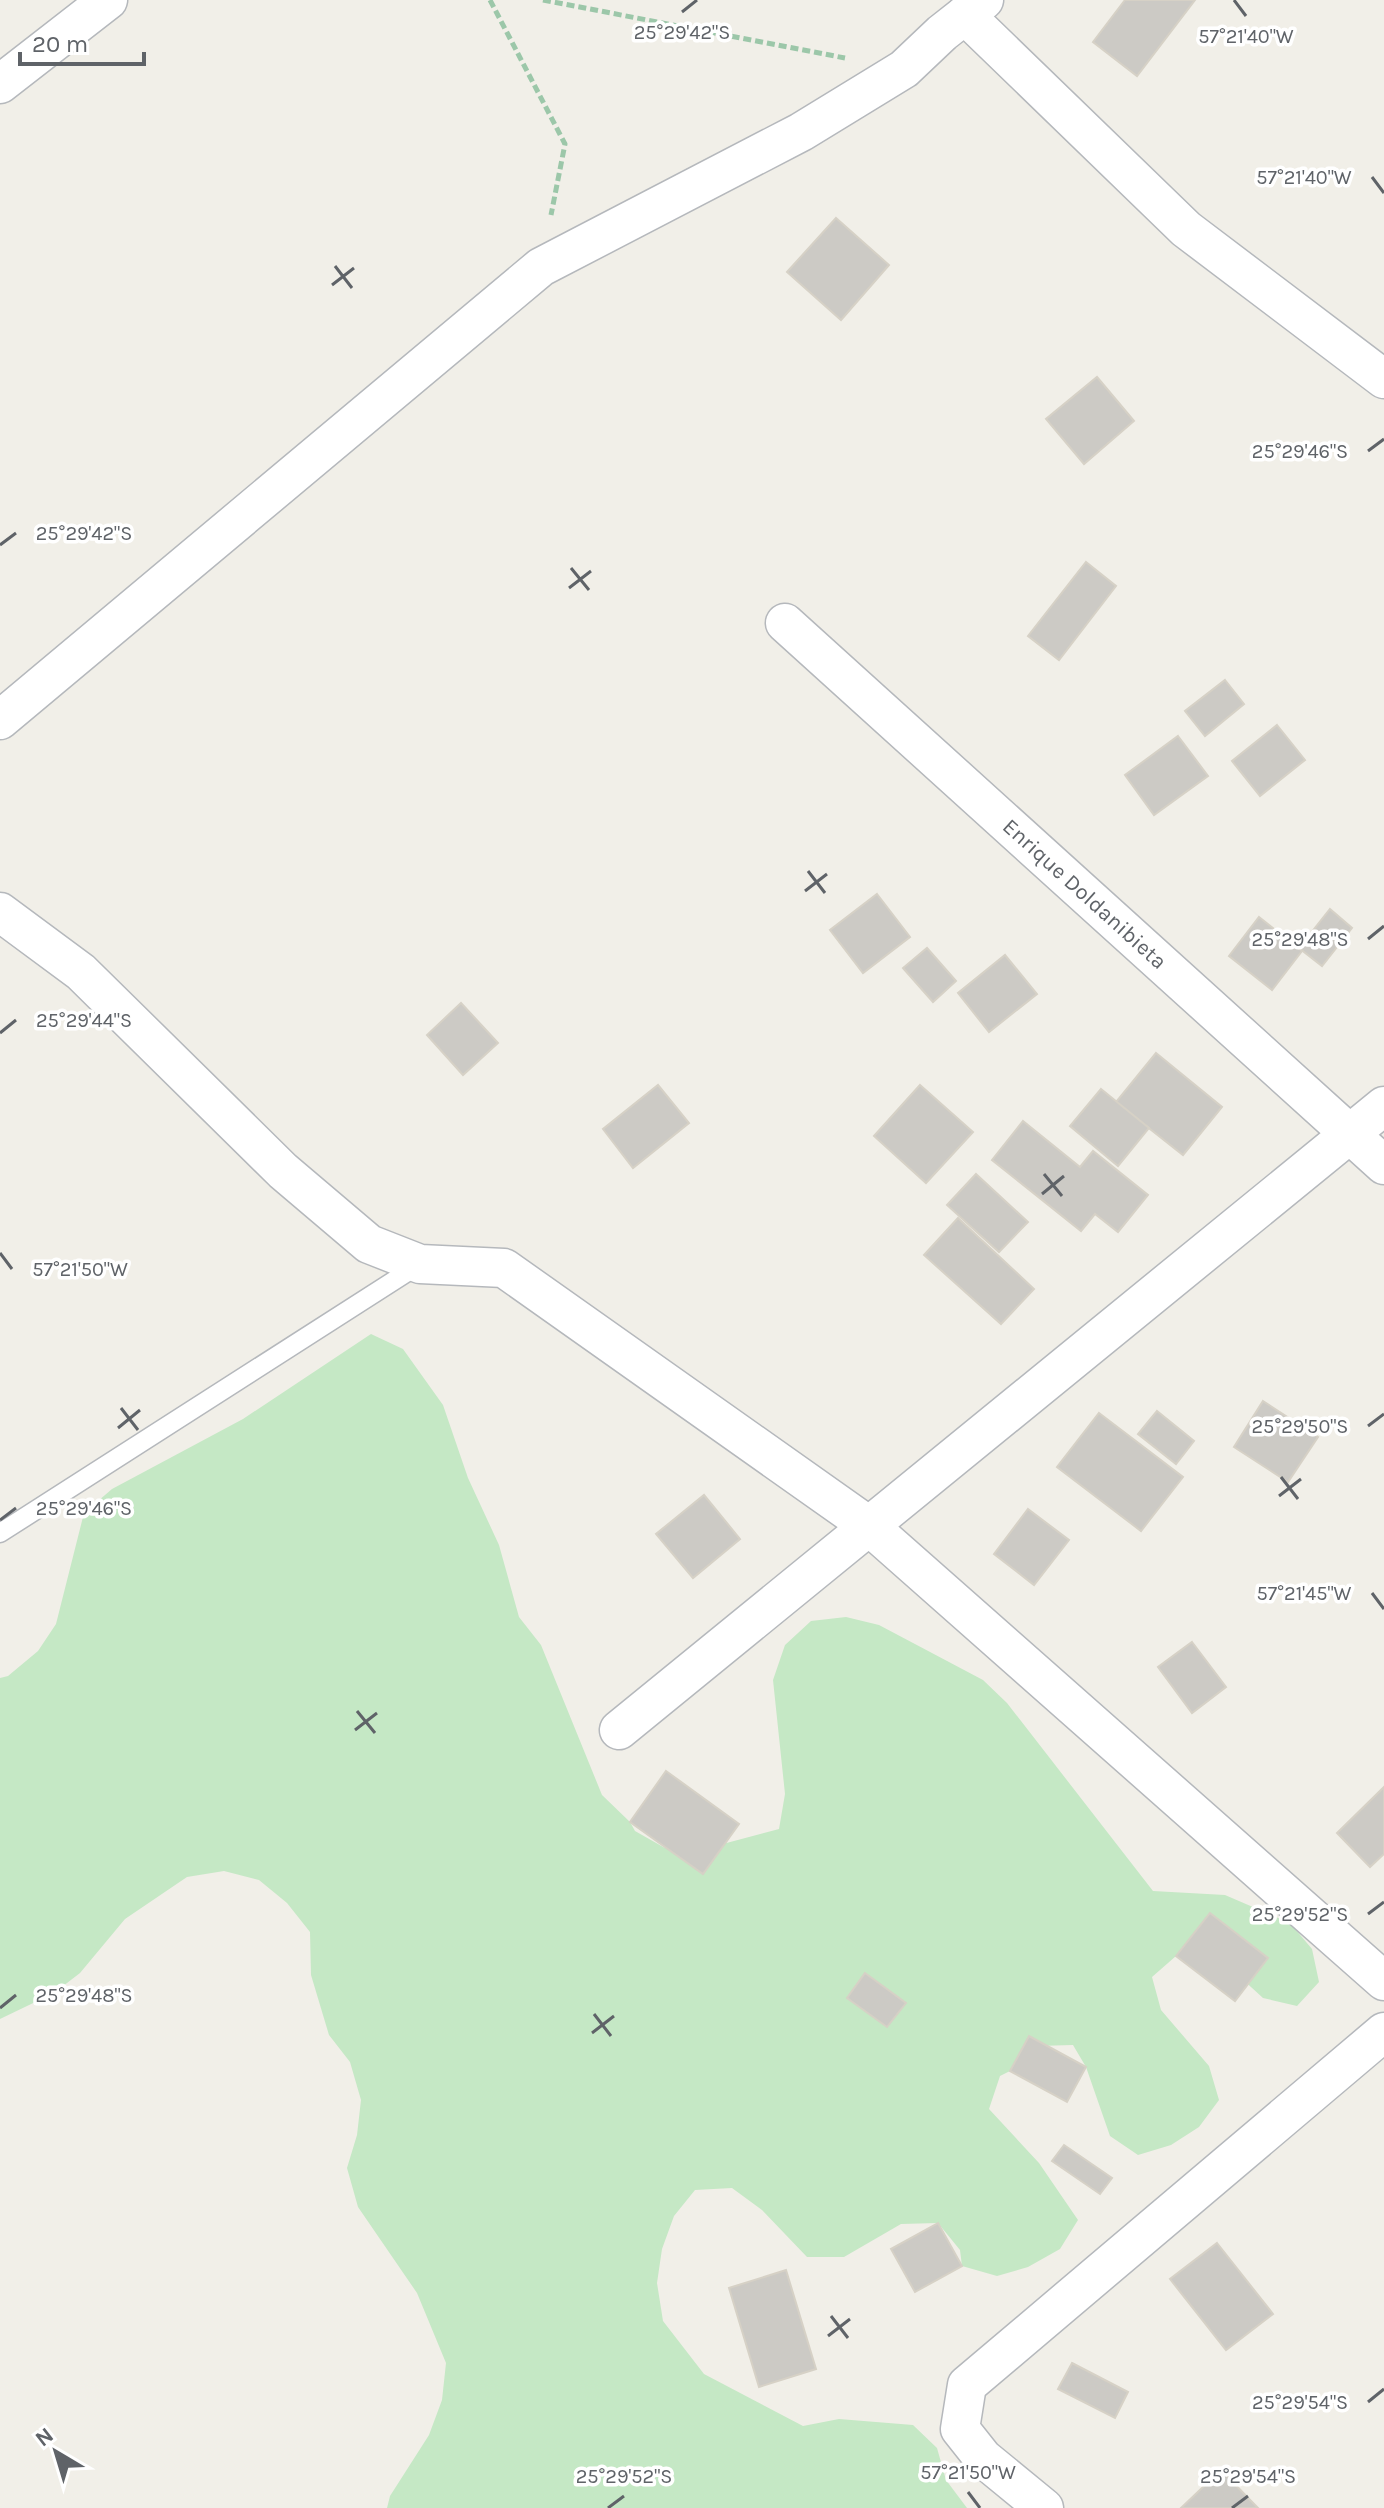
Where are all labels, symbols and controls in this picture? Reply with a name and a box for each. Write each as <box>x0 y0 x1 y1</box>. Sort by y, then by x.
scale bar <box>20 16 144 66</box>
text: 25°29'42"S <box>634 21 730 44</box>
text: 57°21'40"W <box>1198 25 1294 48</box>
text: 20 m <box>32 30 88 58</box>
text: 57°21'40"W <box>1256 166 1352 189</box>
text: 25°29'46"S <box>1252 440 1348 463</box>
text: 25°29'42"S <box>36 522 132 545</box>
street label: Enrique Doldanibieta <box>997 813 1172 975</box>
text: 25°29'48"S <box>1251 928 1349 951</box>
text: 25°29'44"S <box>36 1009 132 1032</box>
text: 57°21'50"W <box>32 1258 128 1281</box>
text: 25°29'50"S <box>1252 1415 1348 1438</box>
text: 25°29'46"S <box>36 1497 132 1520</box>
text: 57°21'45"W <box>1257 1582 1352 1605</box>
text: 25°29'52"S <box>1252 1903 1348 1926</box>
text: 25°29'48"S <box>35 1984 133 2007</box>
text: 25°29'54"S <box>1252 2391 1348 2414</box>
north arrow <box>16 2412 96 2492</box>
text: N <box>30 2422 59 2452</box>
text: 57°21'50"W <box>920 2461 1016 2484</box>
text: 25°29'52"S <box>576 2465 672 2488</box>
text: 25°29'54"S <box>1200 2465 1296 2488</box>

